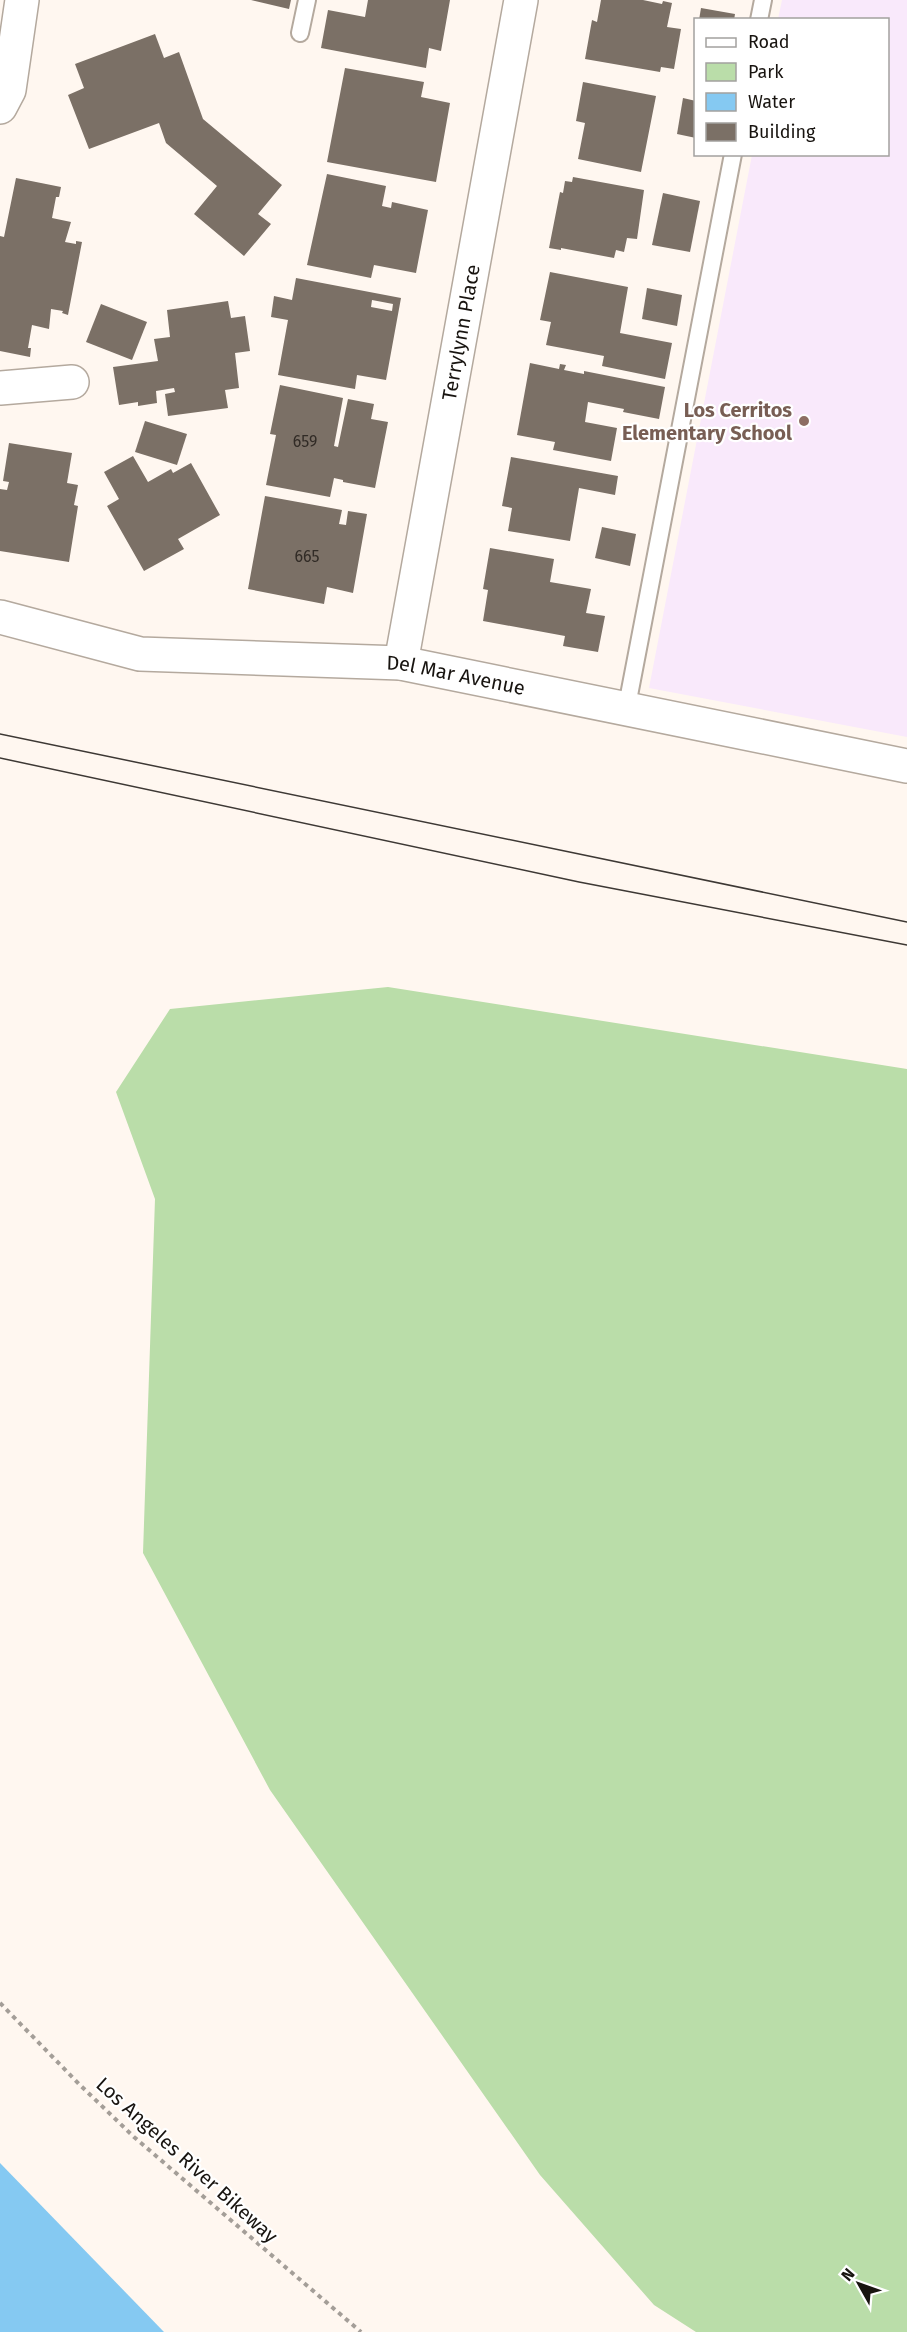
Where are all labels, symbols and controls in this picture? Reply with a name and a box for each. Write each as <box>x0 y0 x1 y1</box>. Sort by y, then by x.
legend <box>694 18 889 156</box>
text: Road <box>748 31 790 53</box>
text: Park <box>748 61 784 83</box>
text: Water <box>748 91 795 113</box>
text: Building <box>748 121 816 143</box>
street label: Terrylynn Place <box>437 262 485 402</box>
place label: Los Cerritos Elementary School <box>622 398 792 445</box>
marker: Los Cerritos Elementary School <box>797 414 811 428</box>
house number: 659 <box>293 432 317 451</box>
house number: 665 <box>295 547 320 566</box>
street label: Del Mar Avenue <box>386 651 527 700</box>
street label: Los Angeles River Bikeway <box>91 2072 283 2248</box>
north arrow <box>829 2254 889 2314</box>
text: N <box>837 2265 859 2285</box>

